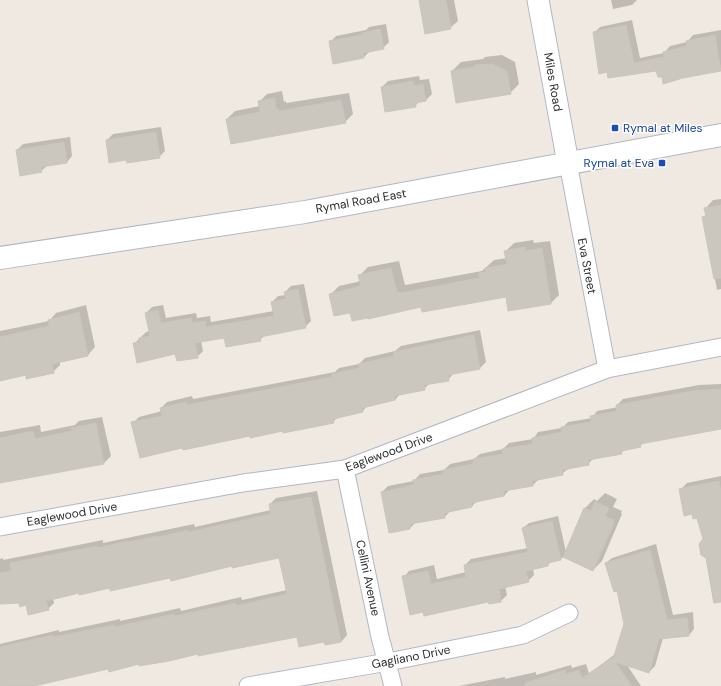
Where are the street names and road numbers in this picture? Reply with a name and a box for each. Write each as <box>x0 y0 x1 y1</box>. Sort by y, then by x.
street label: Miles Road <box>540 51 566 113</box>
street label: Rymal Road East <box>314 185 408 217</box>
street label: Eva Street <box>574 237 600 296</box>
street label: Eaglewood Drive <box>343 429 435 475</box>
street label: Eaglewood Drive <box>26 498 119 530</box>
street label: Cellini Avenue <box>352 538 384 618</box>
street label: Gagliano Drive <box>370 641 452 672</box>

